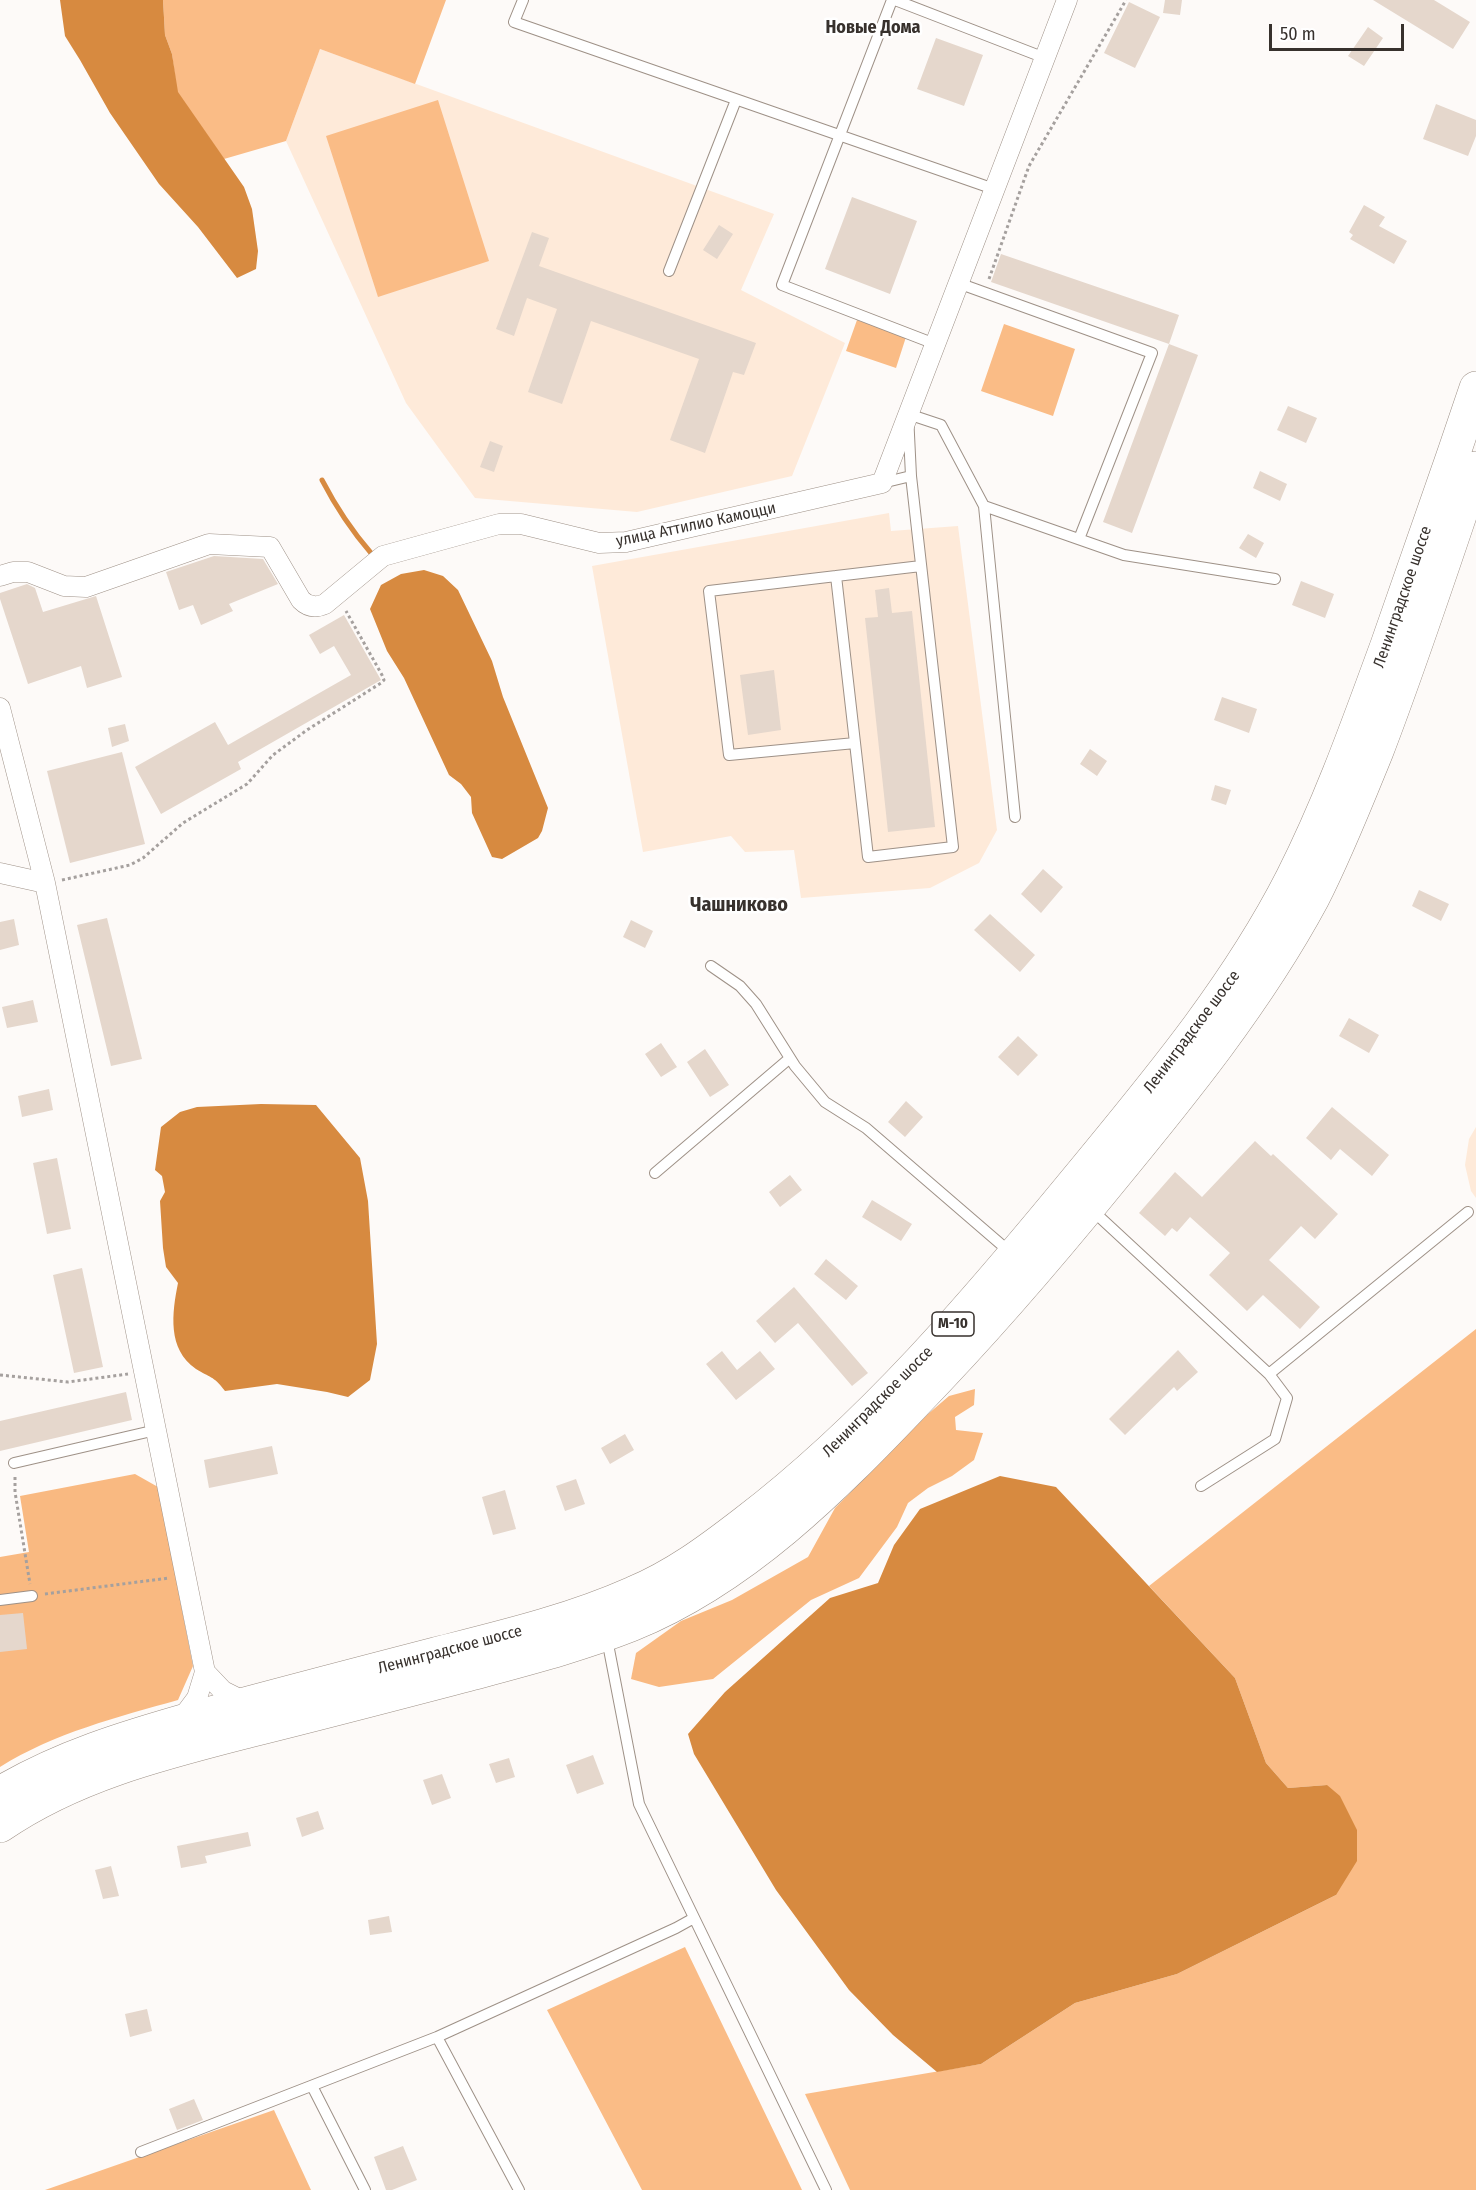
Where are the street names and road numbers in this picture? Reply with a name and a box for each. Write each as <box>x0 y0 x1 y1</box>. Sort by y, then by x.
street label: улица Аттилио Камоцци <box>614 499 778 551</box>
street label: Ленинградское шоссе <box>1370 524 1436 670</box>
street label: Ленинградское шоссе <box>1140 967 1244 1097</box>
road number: М-10 <box>932 1312 974 1336</box>
street label: Ленинградское шоссе <box>819 1343 937 1461</box>
street label: Ленинградское шоссе <box>376 1622 524 1678</box>

